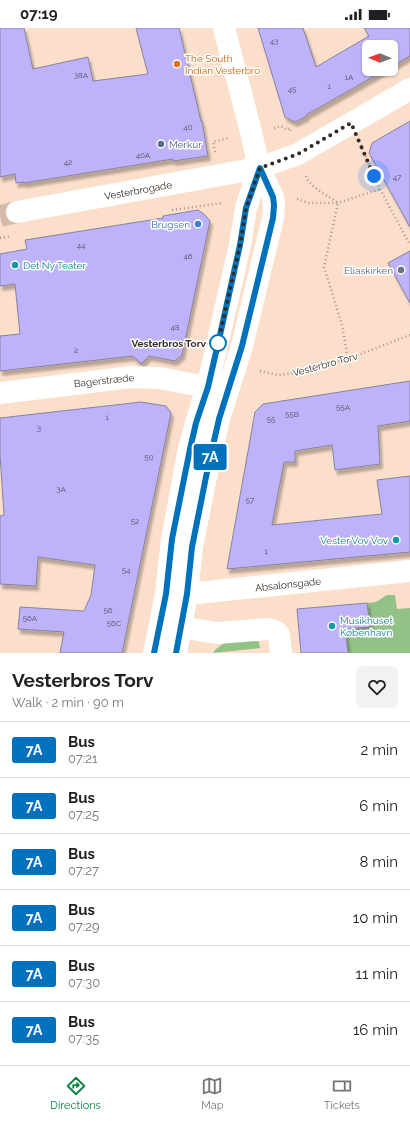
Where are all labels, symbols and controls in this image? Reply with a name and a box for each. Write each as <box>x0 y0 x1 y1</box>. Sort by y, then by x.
text: 07:19 <box>20 5 58 23</box>
house number: 43 <box>270 36 278 46</box>
north arrow <box>362 40 398 76</box>
map controls <box>362 40 398 76</box>
place label: The South Indian Vesterbro <box>185 53 260 76</box>
marker: The South Indian Vesterbro <box>172 59 182 69</box>
house number: 38A <box>74 70 89 80</box>
house number: 1A <box>345 72 354 82</box>
house number: 1 <box>327 81 331 91</box>
house number: 45 <box>288 84 297 94</box>
house number: 40 <box>183 122 193 132</box>
marker: Merkur <box>156 139 166 149</box>
place label: Merkur <box>169 139 202 150</box>
house number: 40A <box>136 150 151 160</box>
house number: 42 <box>64 157 72 167</box>
your location <box>364 166 384 186</box>
house number: 47 <box>393 172 402 182</box>
street label: Vesterbrogade <box>103 179 173 202</box>
place label: Brugsen <box>151 219 190 230</box>
marker: Brugsen <box>193 219 203 229</box>
house number: 44 <box>77 240 86 250</box>
house number: 46 <box>183 251 193 261</box>
marker: Det Ny Teater <box>10 260 20 270</box>
place label: Det Ny Teater <box>23 260 86 271</box>
place label: Eliaskirken <box>344 265 393 276</box>
marker: Eliaskirken <box>396 265 406 275</box>
house number: 48 <box>170 322 180 332</box>
marker: Vesterbros Torv <box>209 334 227 352</box>
place label: Vesterbros Torv <box>132 338 206 349</box>
house number: 2 <box>74 345 78 355</box>
street label: Vesterbro Torv <box>291 350 360 378</box>
street label: Bagerstræde <box>73 372 135 389</box>
house number: 55A <box>336 402 351 412</box>
house number: 55B <box>285 409 299 419</box>
house number: 1 <box>105 412 109 422</box>
house number: 55 <box>267 414 276 424</box>
house number: 3 <box>37 423 41 433</box>
line badge: 7A <box>192 444 228 470</box>
text: 7A <box>202 449 218 465</box>
house number: 50 <box>144 452 154 462</box>
house number: 3A <box>56 484 66 494</box>
house number: 57 <box>246 495 255 505</box>
house number: 52 <box>131 516 139 526</box>
place label: Vester Vov Vov <box>320 535 389 546</box>
marker: Vester Vov Vov <box>391 535 401 545</box>
house number: 1 <box>264 546 268 556</box>
house number: 54 <box>122 565 131 575</box>
street label: Absalonsgade <box>255 576 322 593</box>
house number: 56 <box>103 605 113 615</box>
house number: 56A <box>23 613 38 623</box>
place label: Musikhuset København <box>340 615 393 638</box>
house number: 56C <box>107 618 122 628</box>
marker: Musikhuset København <box>327 621 337 631</box>
button: heart <box>356 666 398 708</box>
text: Vesterbros Torv <box>12 669 154 691</box>
text: Walk · 2 min · 90 m <box>12 695 124 710</box>
text: Bus <box>68 733 95 751</box>
text: 2 min <box>361 741 398 759</box>
text: 7A <box>26 742 42 758</box>
text: 07:21 <box>68 751 98 766</box>
text: Bus <box>68 789 95 807</box>
text: 6 min <box>359 797 398 815</box>
text: 7A <box>26 798 42 814</box>
text: 07:25 <box>68 807 99 822</box>
text: Bus <box>68 845 95 863</box>
text: 8 min <box>359 853 398 871</box>
text: 7A <box>26 854 42 870</box>
text: 07:27 <box>68 863 99 878</box>
text: Bus <box>68 901 95 919</box>
text: 10 min <box>353 909 398 927</box>
text: 7A <box>26 910 42 926</box>
text: 07:29 <box>68 919 100 934</box>
text: Bus <box>68 957 95 975</box>
text: 11 min <box>356 965 398 983</box>
text: 7A <box>26 966 42 982</box>
text: 07:30 <box>68 975 100 990</box>
text: Bus <box>68 1013 95 1031</box>
text: 16 min <box>353 1021 398 1039</box>
text: 7A <box>26 1022 42 1038</box>
text: 07:35 <box>68 1031 99 1046</box>
tab: Directions <box>50 1075 101 1112</box>
tab: Map <box>201 1075 224 1112</box>
tab: Tickets <box>324 1075 360 1112</box>

